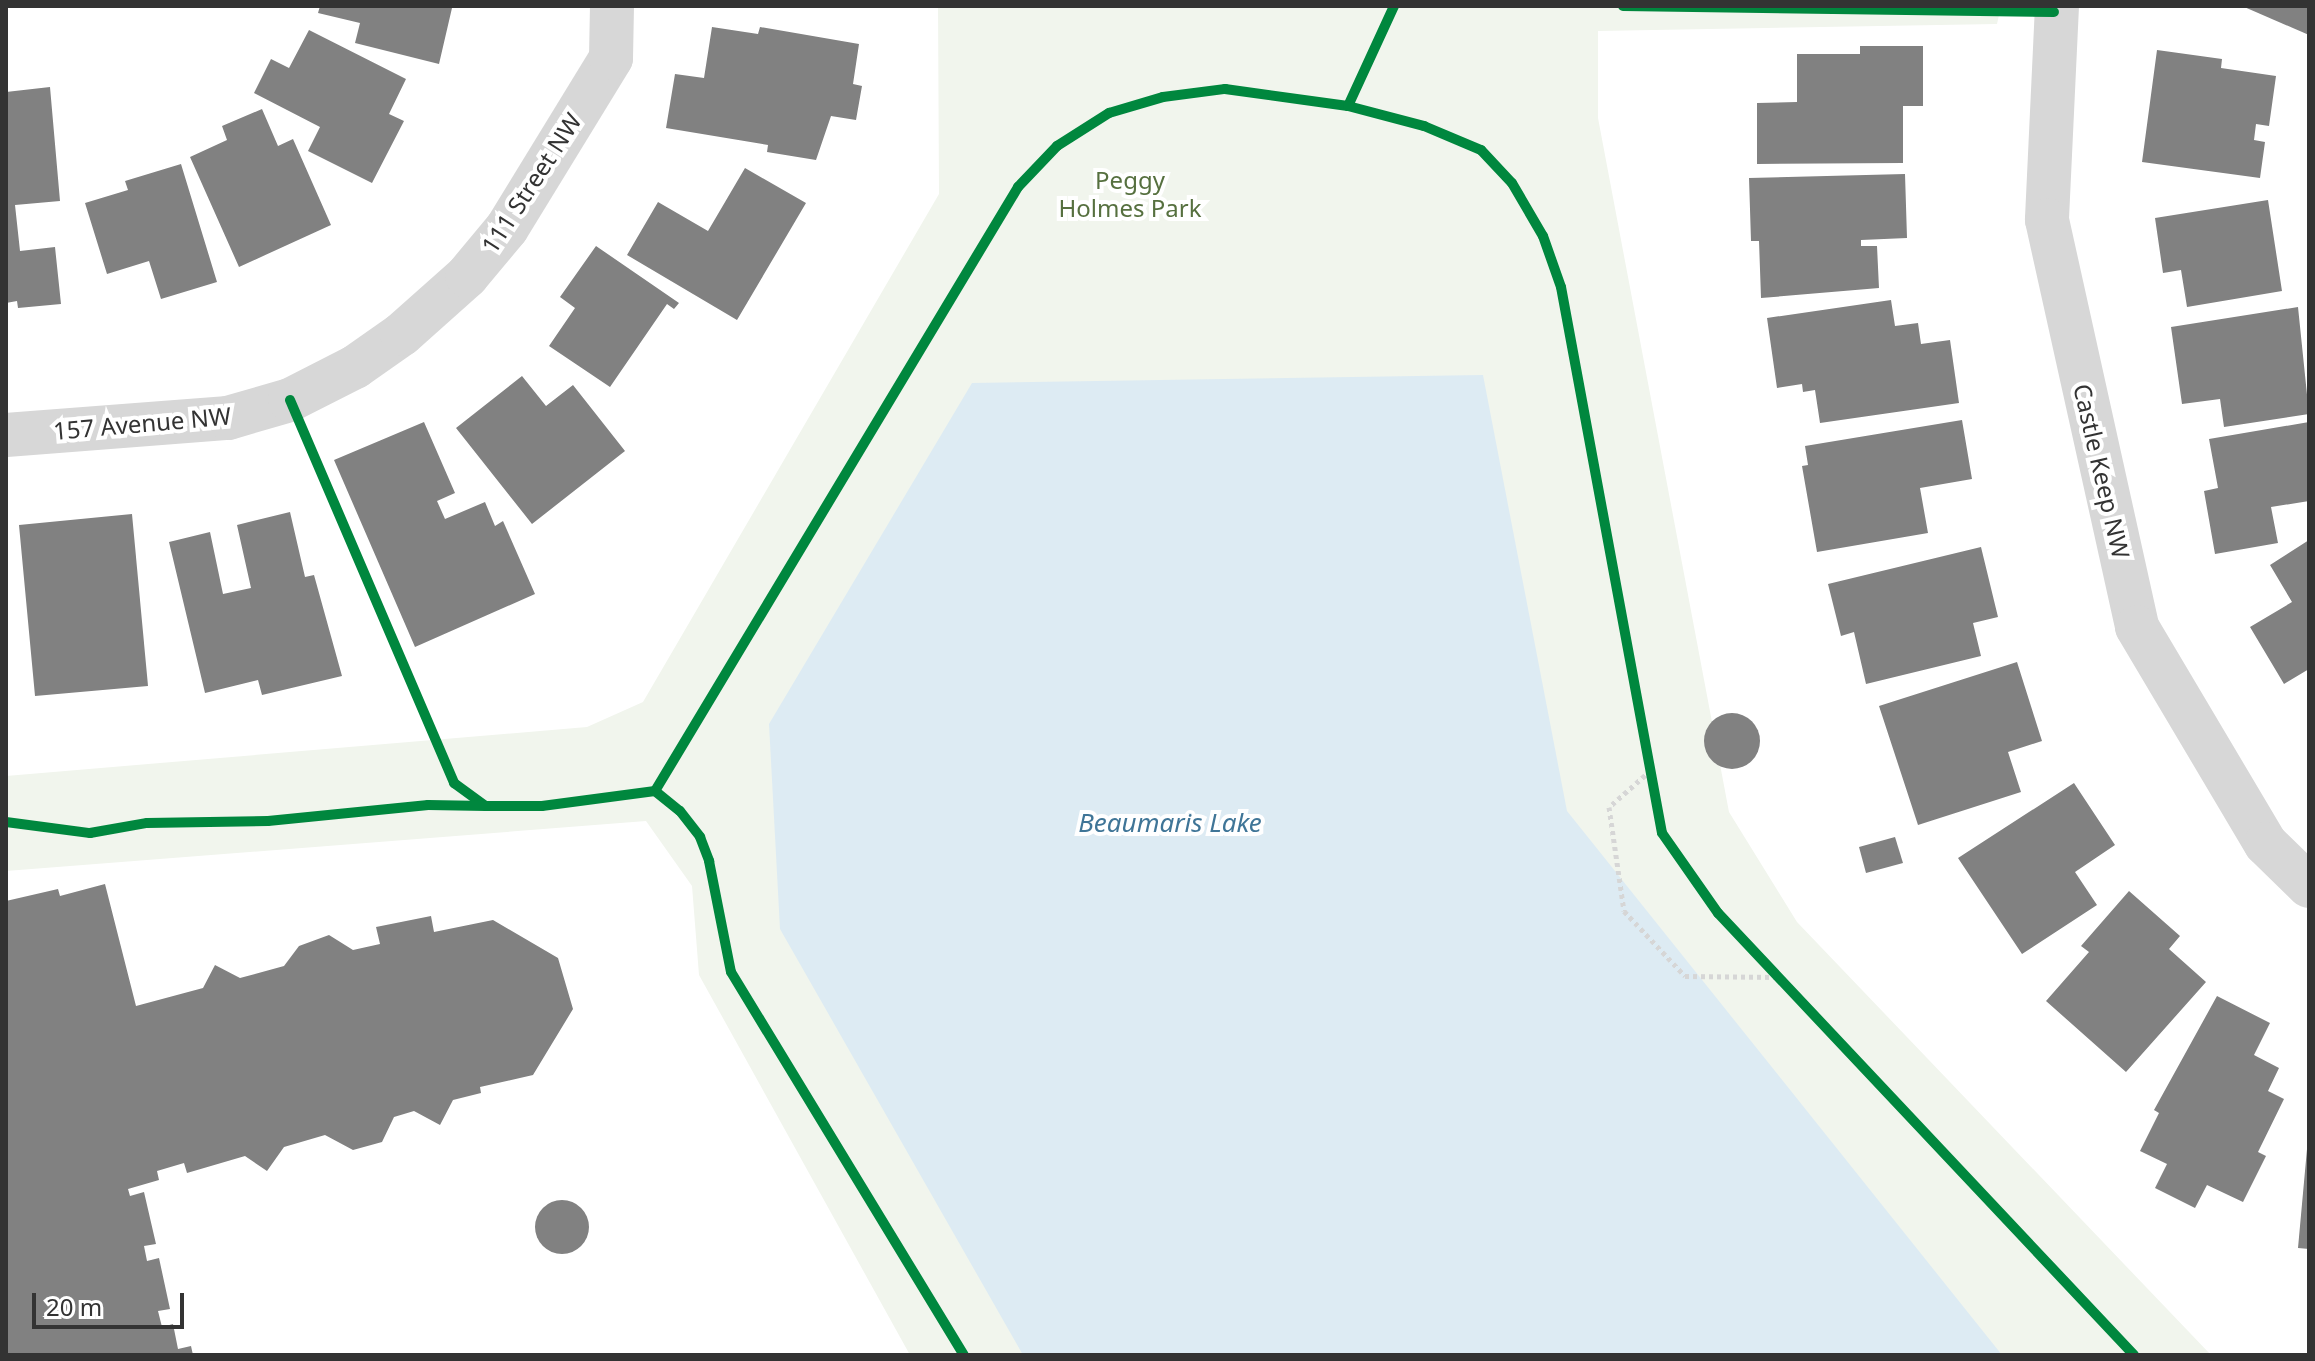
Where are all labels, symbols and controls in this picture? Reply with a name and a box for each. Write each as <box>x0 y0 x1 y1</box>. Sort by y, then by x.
street label: 111 Street NW <box>475 108 587 258</box>
park label: Peggy Holmes Park <box>1059 166 1201 222</box>
street label: Castle Keep NW <box>2068 381 2136 561</box>
street label: 157 Avenue NW <box>52 401 232 445</box>
water label: Beaumaris Lake <box>1078 807 1262 839</box>
scale bar <box>36 1277 188 1327</box>
text: 20 m <box>46 1290 102 1323</box>

